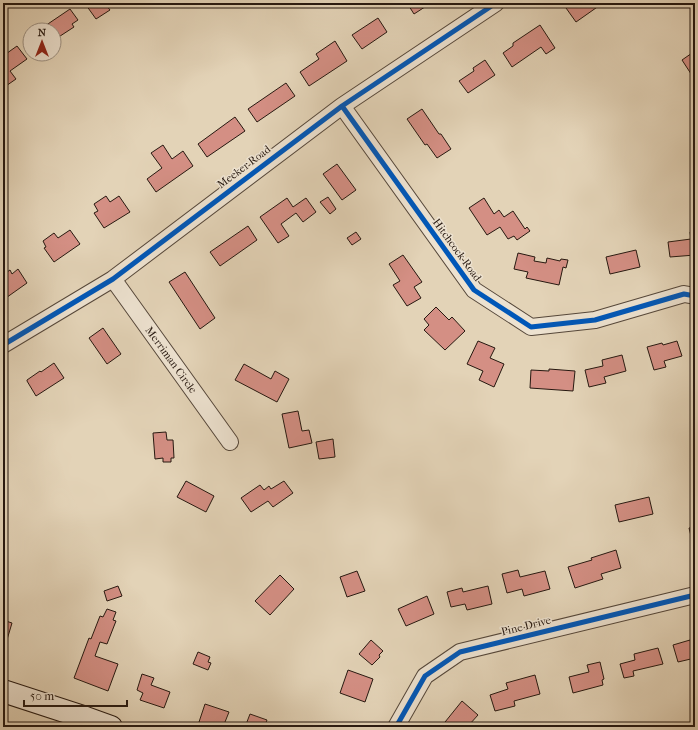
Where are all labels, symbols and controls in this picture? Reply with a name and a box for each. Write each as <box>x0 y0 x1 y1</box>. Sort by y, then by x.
north arrow <box>22 22 62 62</box>
text: N <box>38 26 47 39</box>
street label: Meeker Road <box>215 142 274 191</box>
street label: Hitchcock Road <box>430 216 485 285</box>
street label: Merriman Circle <box>142 324 200 396</box>
street label: Pine Drive <box>500 613 553 638</box>
scale bar <box>24 682 127 708</box>
text: 50 m <box>30 689 54 703</box>

